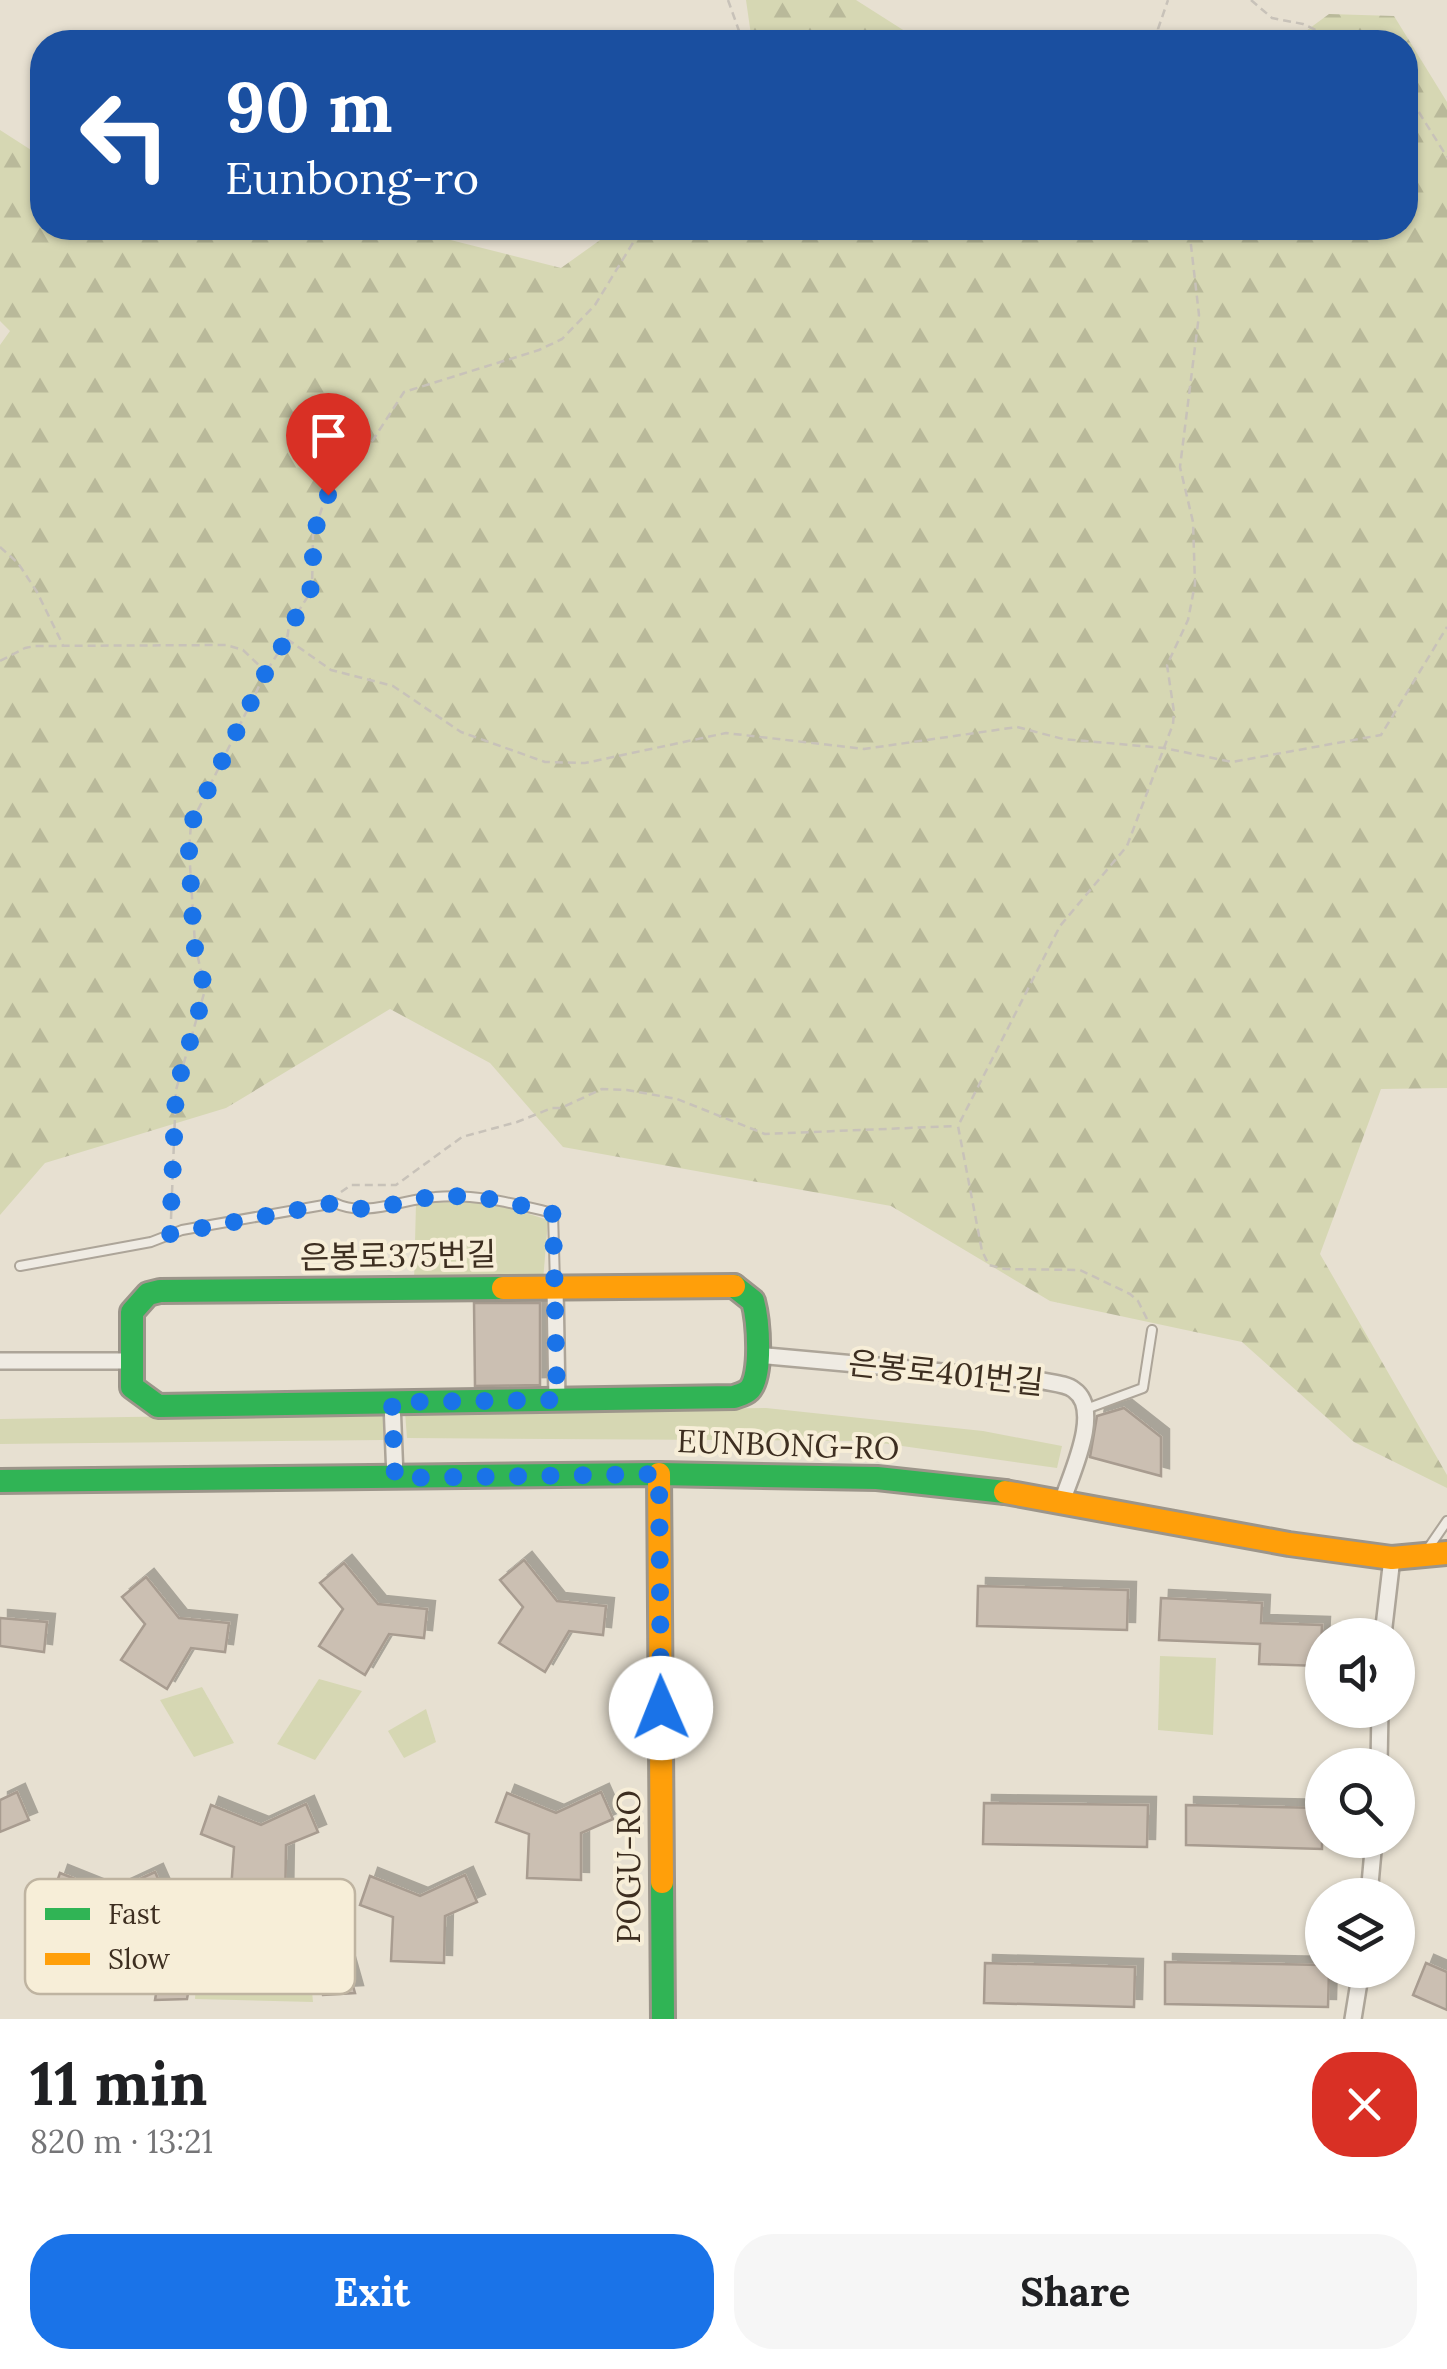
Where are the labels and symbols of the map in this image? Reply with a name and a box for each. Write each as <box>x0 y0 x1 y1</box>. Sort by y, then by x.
pin <box>286 393 371 496</box>
street label: 은봉로375번길 <box>299 1233 497 1278</box>
street label: 은봉로401번길 <box>846 1342 1046 1403</box>
street label: EUNBONG-RO <box>676 1420 900 1469</box>
position arrow <box>609 1656 713 1760</box>
street label: POGU-RO <box>608 1790 649 1944</box>
legend <box>25 1879 355 1994</box>
text: Fast <box>108 1896 161 1932</box>
text: Slow <box>108 1941 171 1977</box>

